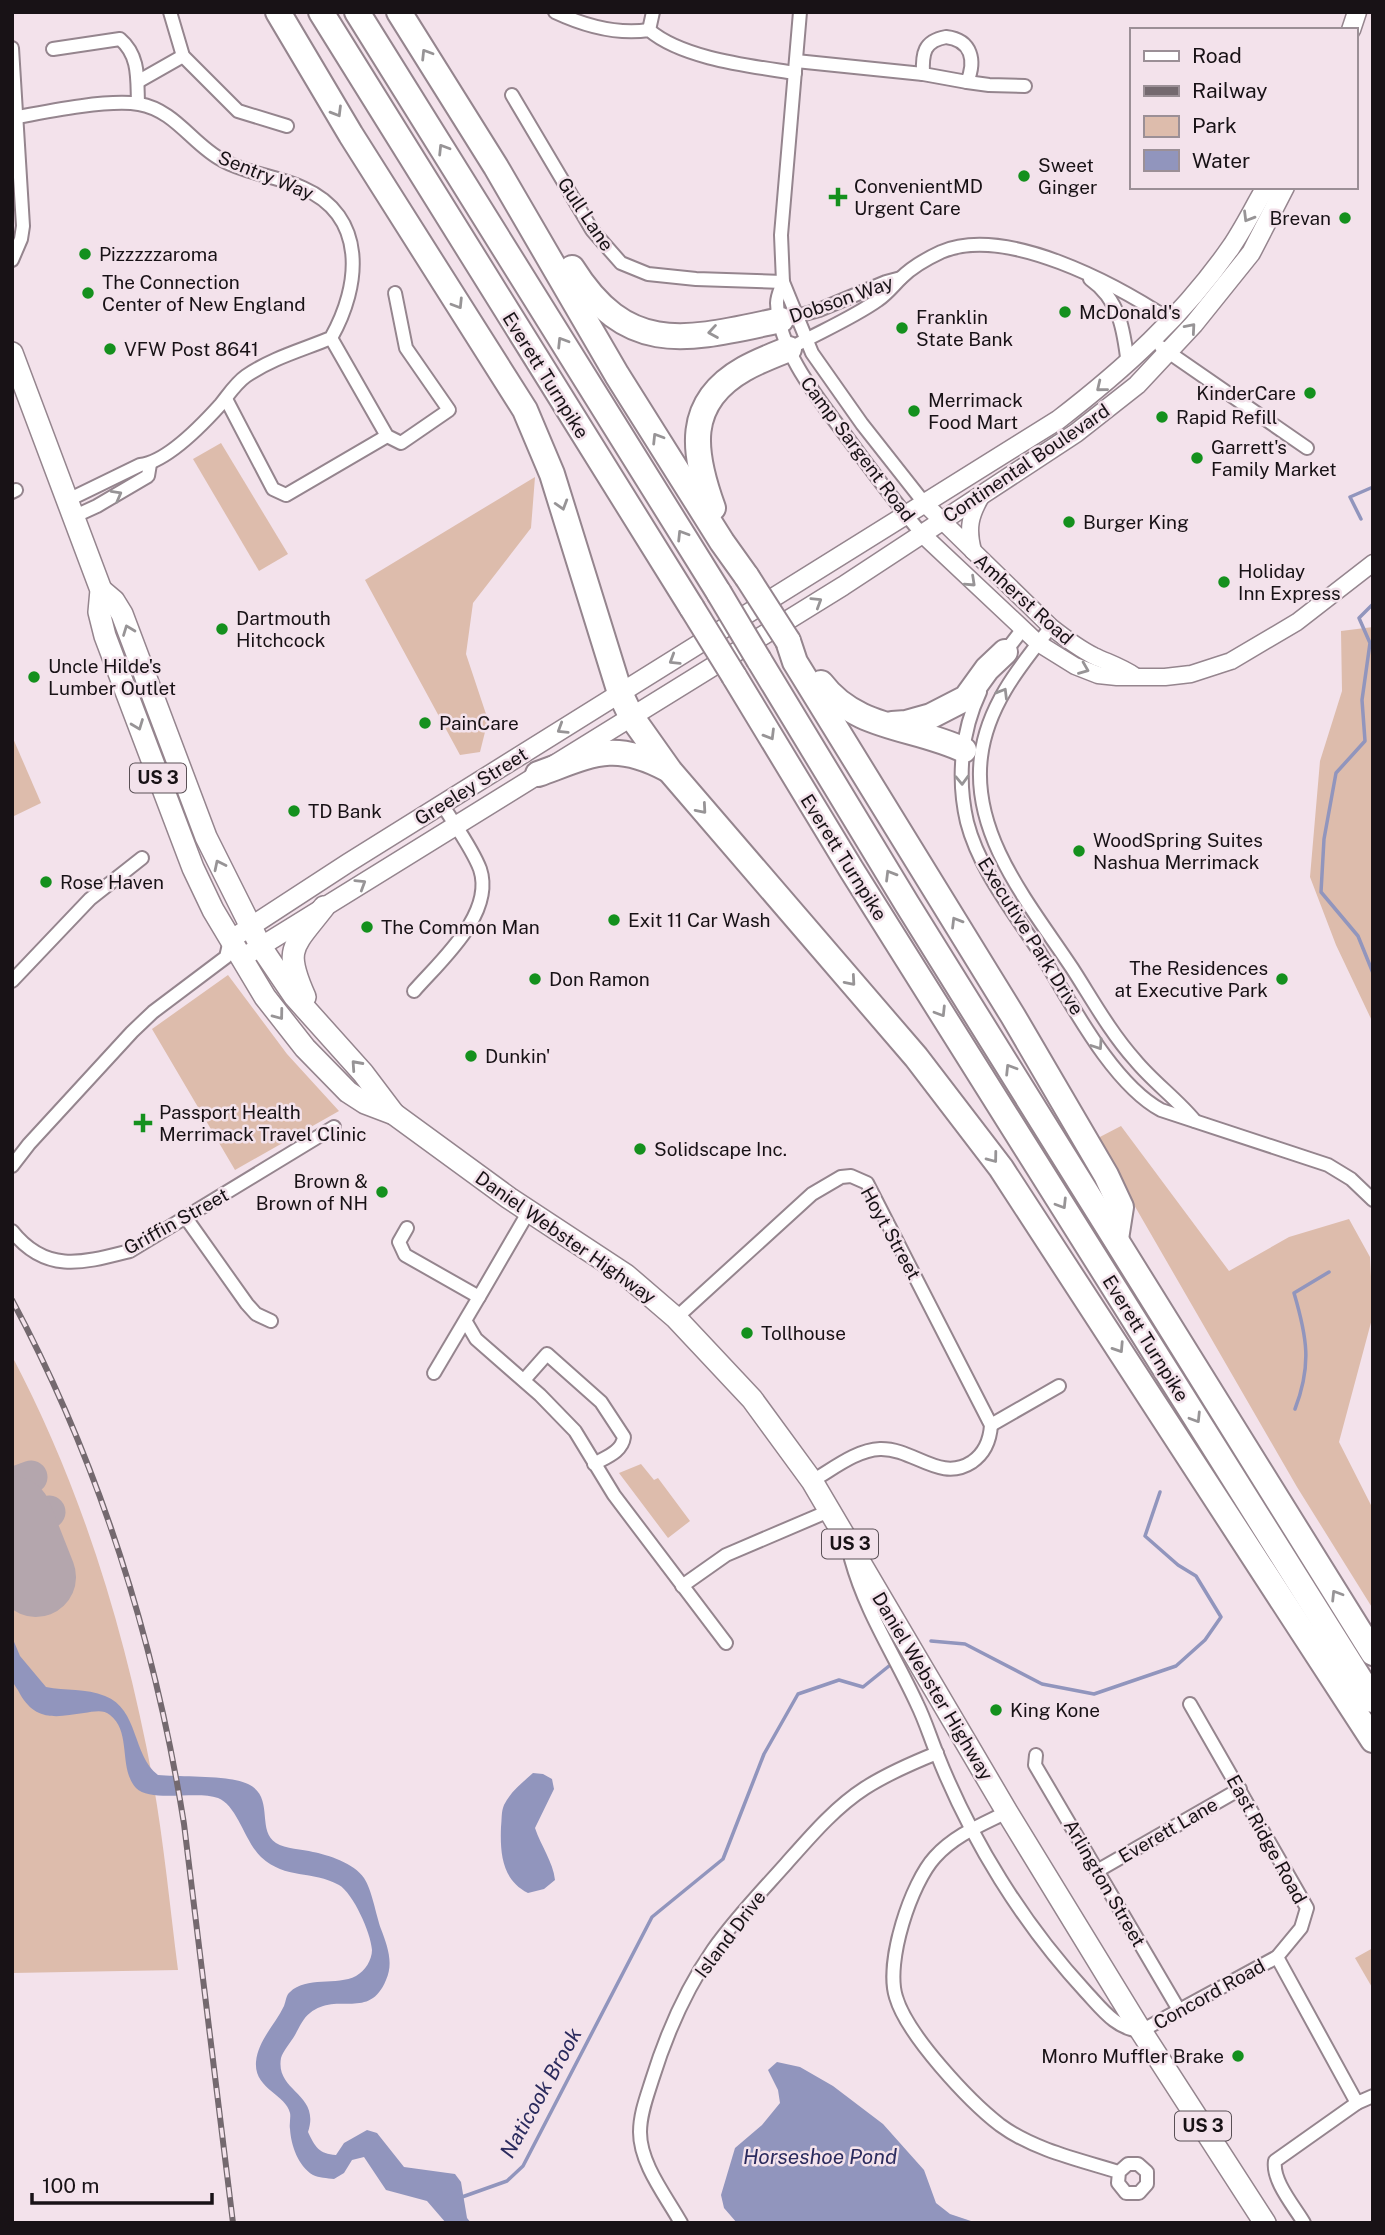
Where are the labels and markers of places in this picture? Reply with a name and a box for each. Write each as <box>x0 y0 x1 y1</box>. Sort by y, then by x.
place label: Sweet Ginger <box>1038 154 1097 198</box>
marker: Sweet Ginger <box>1016 168 1032 184</box>
place label: ConvenientMD Urgent Care <box>854 175 983 219</box>
marker: ConvenientMD Urgent Care <box>828 187 848 207</box>
place label: Brevan <box>1270 207 1331 229</box>
marker: Brevan <box>1337 210 1353 226</box>
place label: Pizzzzzaroma <box>99 243 218 265</box>
marker: Pizzzzzaroma <box>77 246 93 262</box>
place label: The Connection Center of New England <box>102 271 306 315</box>
marker: The Connection Center of New England <box>80 285 96 301</box>
place label: McDonald's <box>1079 301 1181 323</box>
marker: McDonald's <box>1057 304 1073 320</box>
place label: Franklin State Bank <box>916 306 1013 350</box>
marker: Franklin State Bank <box>894 320 910 336</box>
place label: VFW Post 8641 <box>124 338 259 360</box>
marker: VFW Post 8641 <box>102 341 118 357</box>
place label: KinderCare <box>1196 382 1296 404</box>
marker: KinderCare <box>1302 385 1318 401</box>
place label: Merrimack Food Mart <box>928 389 1023 433</box>
marker: Merrimack Food Mart <box>906 403 922 419</box>
place label: Rapid Refill <box>1176 406 1278 428</box>
marker: Rapid Refill <box>1154 409 1170 425</box>
place label: Garrett's Family Market <box>1211 436 1337 480</box>
marker: Garrett's Family Market <box>1189 450 1205 466</box>
place label: Burger King <box>1083 511 1189 533</box>
marker: Burger King <box>1061 514 1077 530</box>
place label: Holiday Inn Express <box>1238 560 1341 604</box>
marker: Holiday Inn Express <box>1216 574 1232 590</box>
place label: Dartmouth Hitchcock <box>236 607 331 651</box>
marker: Dartmouth Hitchcock <box>214 621 230 637</box>
place label: Uncle Hilde's Lumber Outlet <box>48 655 176 699</box>
marker: Uncle Hilde's Lumber Outlet <box>26 669 42 685</box>
place label: PainCare <box>439 712 519 734</box>
marker: PainCare <box>417 715 433 731</box>
place label: TD Bank <box>308 800 382 822</box>
marker: TD Bank <box>286 803 302 819</box>
place label: WoodSpring Suites Nashua Merrimack <box>1093 829 1263 873</box>
marker: WoodSpring Suites Nashua Merrimack <box>1071 843 1087 859</box>
place label: Rose Haven <box>60 871 164 893</box>
marker: Rose Haven <box>38 874 54 890</box>
place label: Exit 11 Car Wash <box>628 909 770 931</box>
marker: Exit 11 Car Wash <box>606 912 622 928</box>
place label: The Common Man <box>381 916 540 938</box>
marker: The Common Man <box>359 919 375 935</box>
place label: The Residences at Executive Park <box>1115 957 1268 1001</box>
place label: Don Ramon <box>549 968 650 990</box>
marker: Don Ramon <box>527 971 543 987</box>
marker: The Residences at Executive Park <box>1274 971 1290 987</box>
place label: Dunkin' <box>485 1045 550 1067</box>
marker: Dunkin' <box>463 1048 479 1064</box>
place label: Passport Health Merrimack Travel Clinic <box>159 1101 367 1145</box>
marker: Passport Health Merrimack Travel Clinic <box>133 1113 153 1133</box>
place label: Solidscape Inc. <box>654 1138 787 1160</box>
marker: Solidscape Inc. <box>632 1141 648 1157</box>
place label: Brown & Brown of NH <box>256 1170 368 1214</box>
marker: Brown & Brown of NH <box>374 1184 390 1200</box>
place label: Tollhouse <box>761 1322 846 1344</box>
marker: Tollhouse <box>739 1325 755 1341</box>
place label: King Kone <box>1010 1699 1100 1721</box>
marker: King Kone <box>988 1702 1004 1718</box>
place label: Monro Muffler Brake <box>1041 2045 1224 2067</box>
marker: Monro Muffler Brake <box>1230 2048 1246 2064</box>

